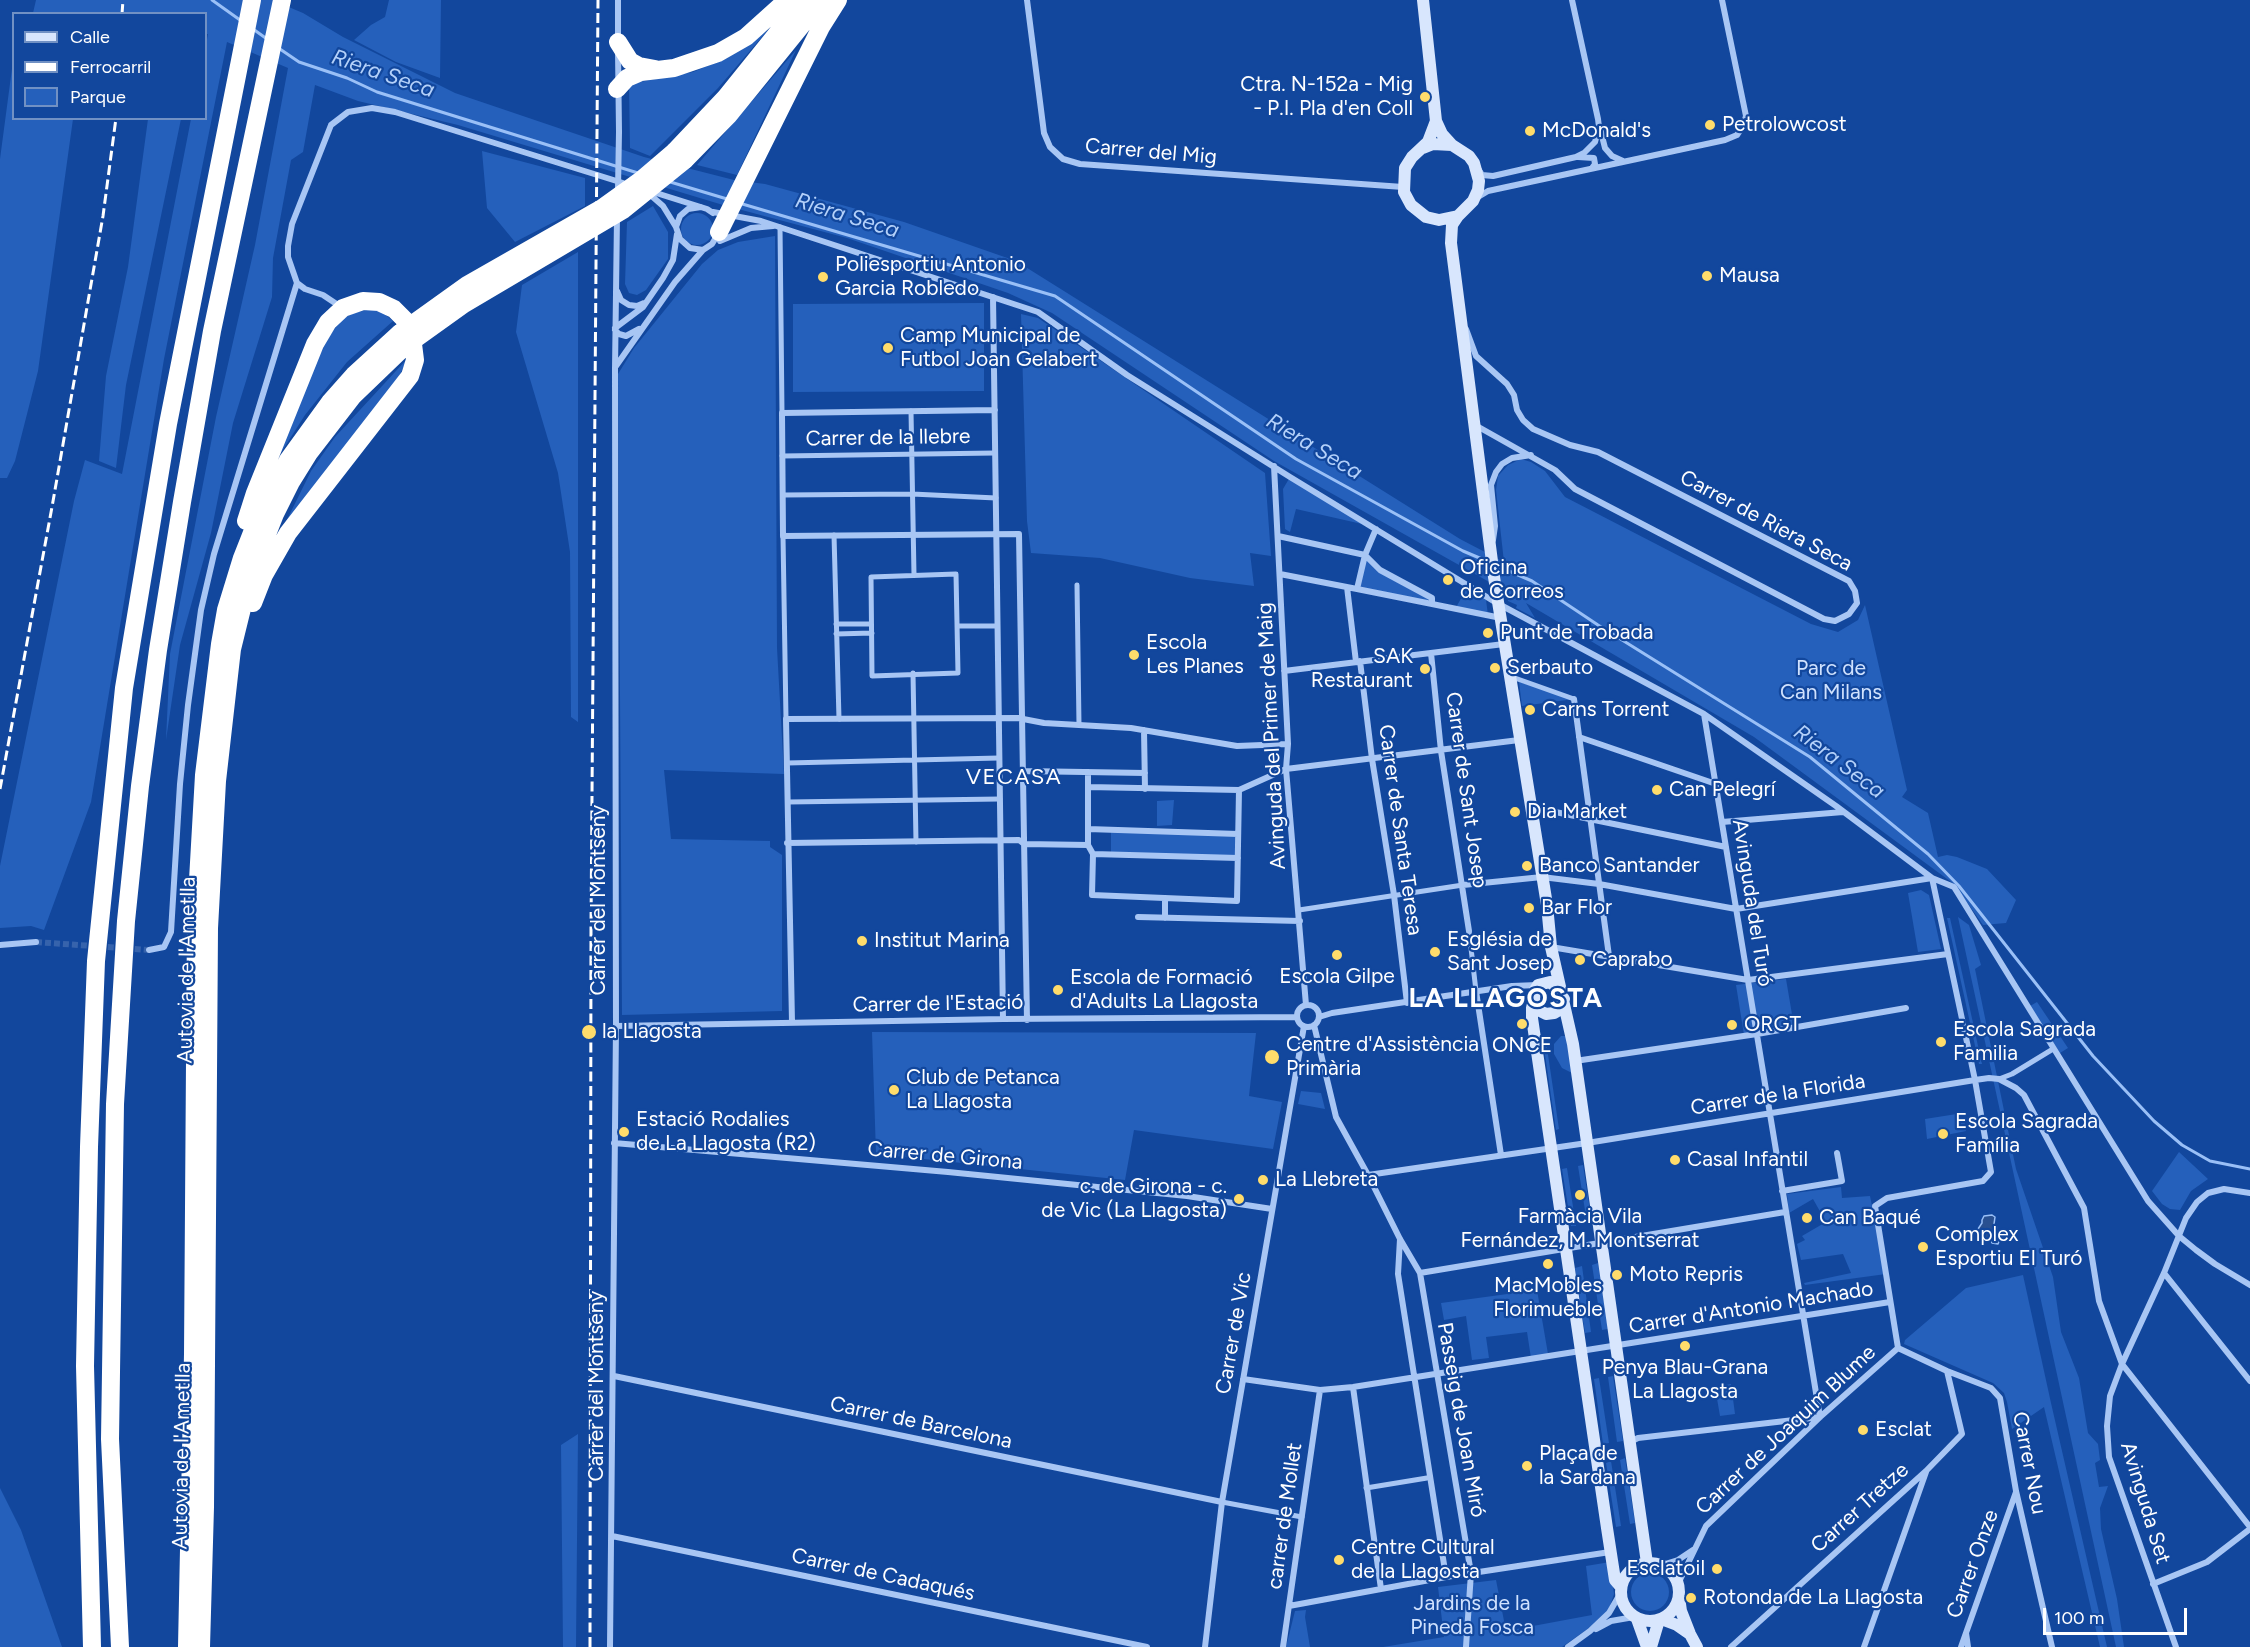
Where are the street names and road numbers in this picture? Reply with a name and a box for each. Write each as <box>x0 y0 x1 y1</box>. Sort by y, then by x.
street label: Carrer del Mig <box>1084 134 1218 170</box>
street label: Carrer de la llebre <box>805 424 971 452</box>
street label: Carrer de Riera Seca <box>1675 465 1857 577</box>
street label: Avinguda del Primer de Maig <box>1252 602 1292 870</box>
street label: Carrer de Sant Josep <box>1440 690 1492 890</box>
street label: Carrer de Santa Teresa <box>1373 723 1427 937</box>
street label: Carrer del Montseny <box>586 805 612 995</box>
street label: Avinguda del Turó <box>1726 818 1778 988</box>
street label: Autovia de l'Ametlla <box>173 876 201 1064</box>
street label: Carrer de l'Estació <box>852 990 1024 1018</box>
street label: Carrer de la Florida <box>1689 1069 1867 1121</box>
street label: Carrer de Girona <box>867 1137 1023 1175</box>
street label: Carrer de Vic <box>1211 1270 1257 1396</box>
street label: Carrer d'Antonio Machado <box>1627 1276 1875 1340</box>
street label: Carrer del Montseny <box>584 1291 610 1481</box>
street label: Passeig de Joan Miró <box>1431 1321 1491 1519</box>
street label: Carrer de Joaquim Blume <box>1691 1340 1881 1520</box>
street label: Autovia de l'Ametlla <box>168 1362 196 1550</box>
street label: Carrer de Barcelona <box>828 1391 1014 1455</box>
street label: Carrer Nou <box>2007 1410 2051 1516</box>
street label: Avinguda Set <box>2115 1439 2175 1567</box>
street label: carrer de Mollet <box>1262 1441 1308 1591</box>
street label: Carrer Tretze <box>1806 1458 1914 1558</box>
street label: Carrer Onze <box>1942 1506 2004 1622</box>
street label: Carrer de Cadaqués <box>789 1543 977 1607</box>

